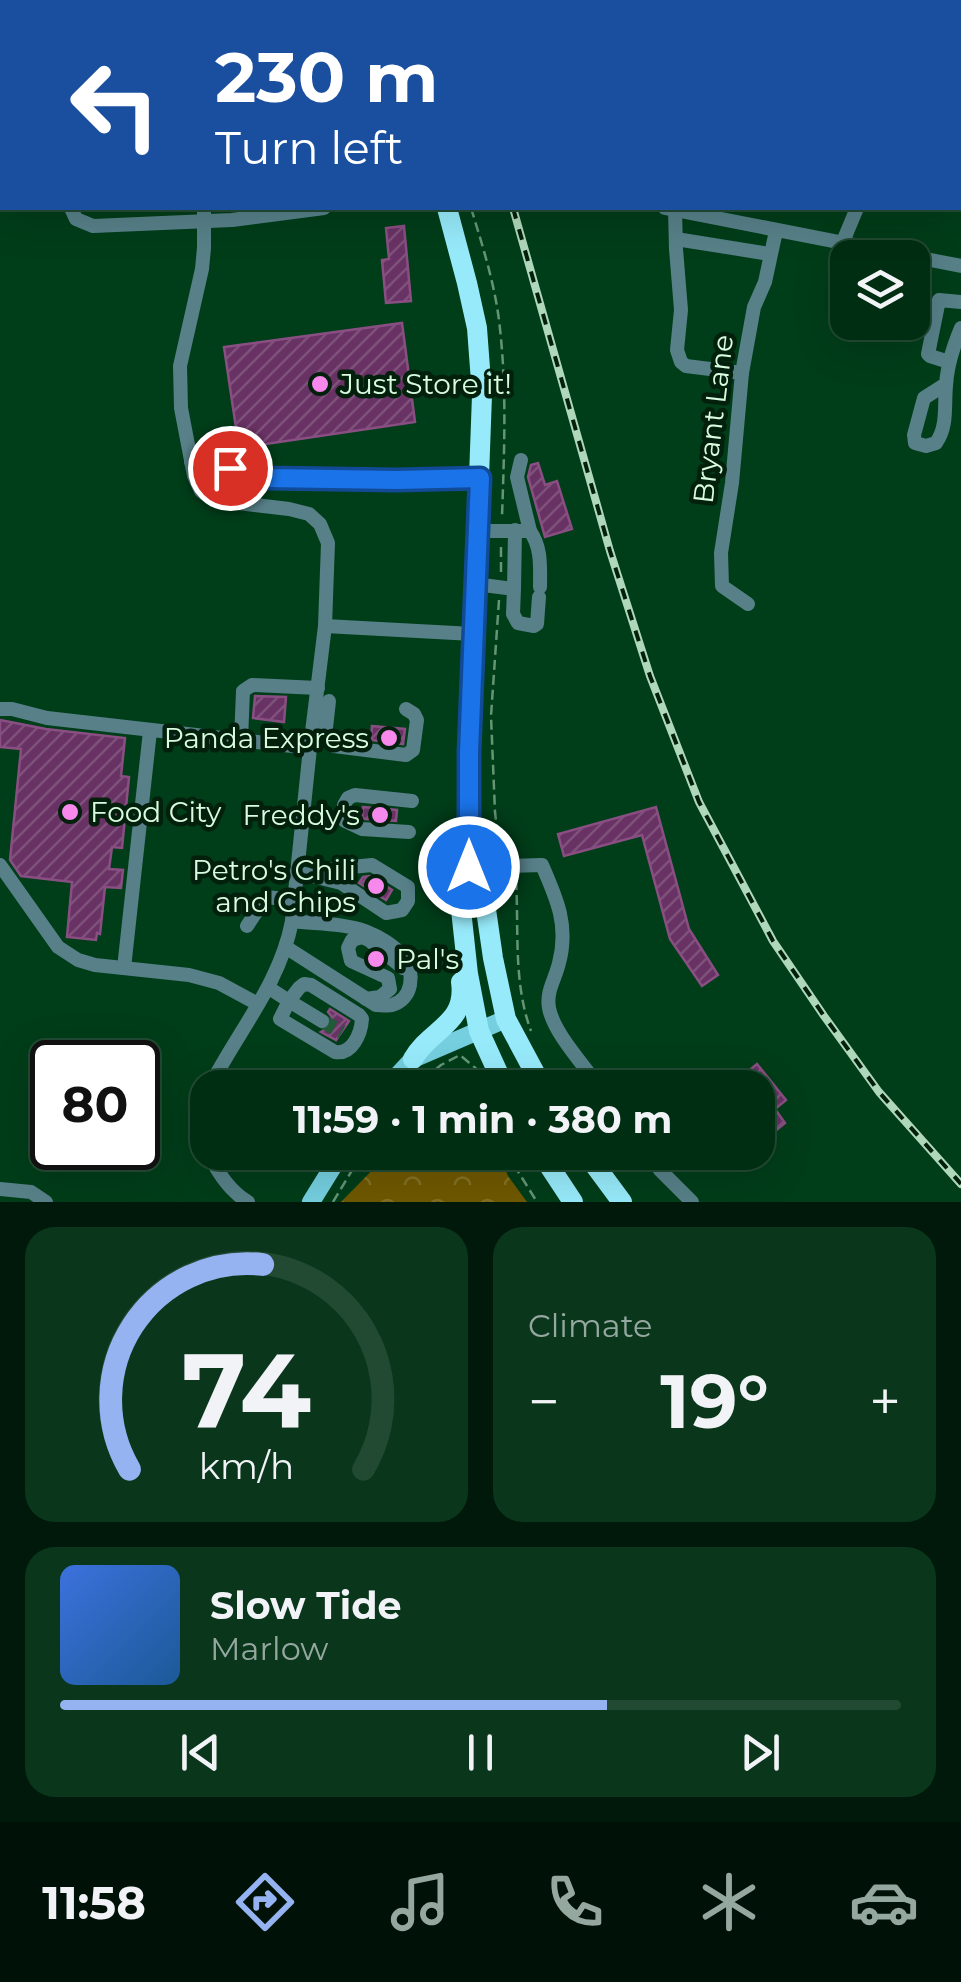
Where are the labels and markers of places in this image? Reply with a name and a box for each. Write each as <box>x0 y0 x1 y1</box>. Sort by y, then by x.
place label: Just Store it! <box>339 367 512 401</box>
marker: Just Store it! <box>309 373 331 395</box>
pin <box>188 426 273 511</box>
place label: Panda Express <box>164 721 369 755</box>
marker: Panda Express <box>378 727 400 749</box>
place label: Food City <box>90 795 222 829</box>
place label: Freddy's <box>242 798 360 832</box>
marker: Food City <box>59 801 81 823</box>
marker: Freddy's <box>369 804 391 826</box>
place label: Petro's Chili and Chips <box>192 853 356 919</box>
marker: Petro's Chili and Chips <box>365 875 387 897</box>
place label: Pal's <box>396 942 459 976</box>
marker: Pal's <box>365 948 387 970</box>

